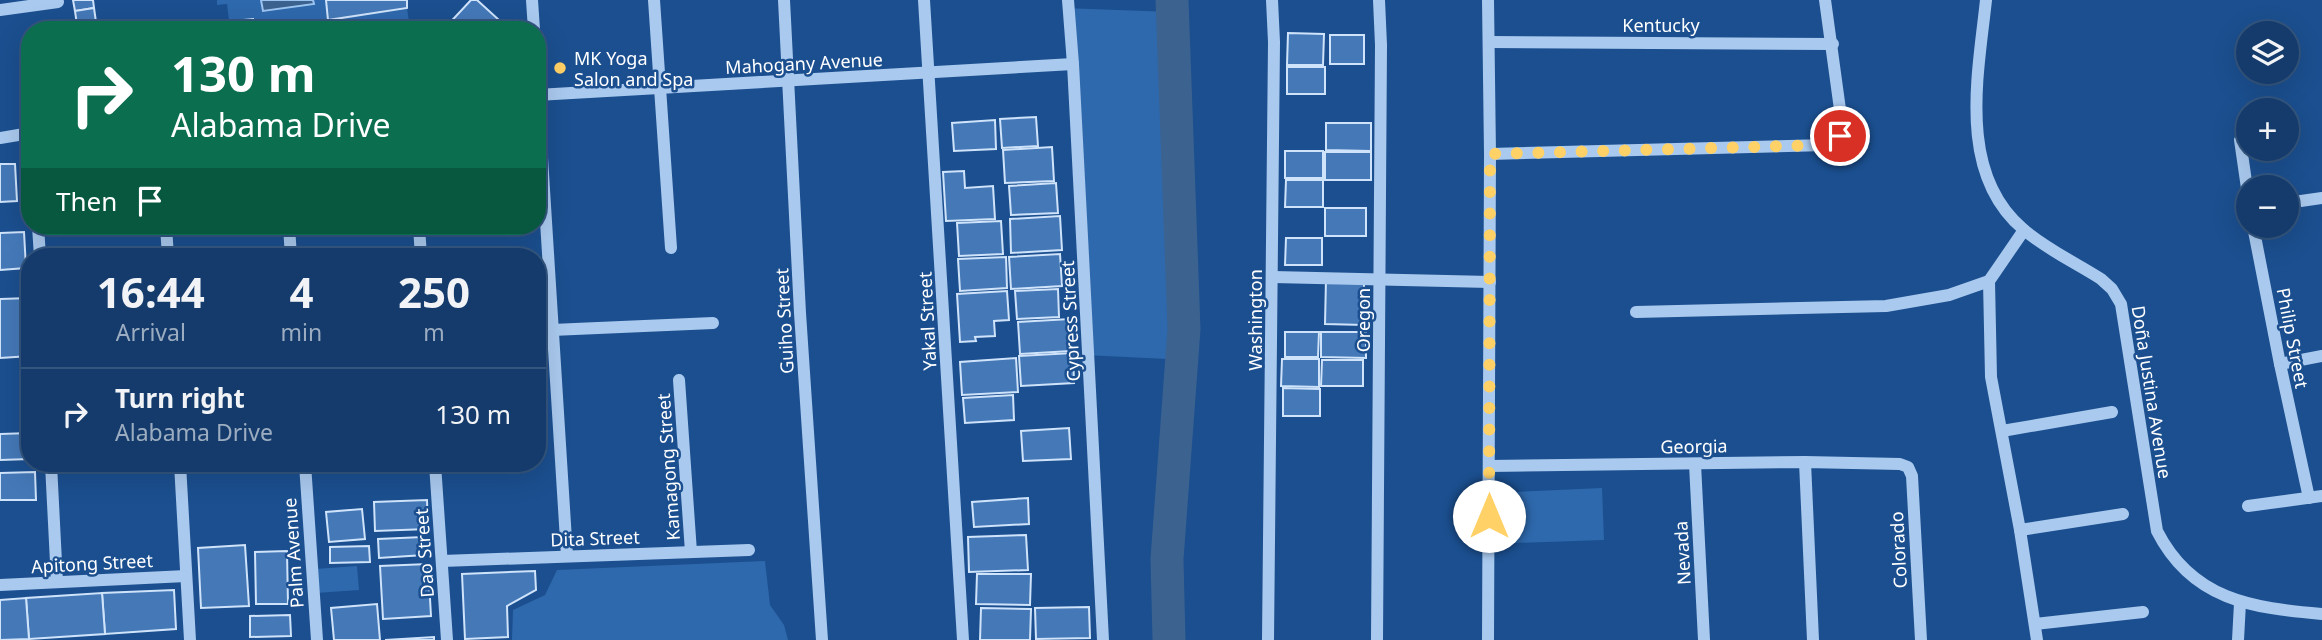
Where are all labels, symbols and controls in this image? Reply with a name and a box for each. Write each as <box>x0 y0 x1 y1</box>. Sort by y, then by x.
street label: Kentucky <box>1622 13 1701 37</box>
map controls <box>2236 21 2299 238</box>
button: layers <box>2236 21 2299 84</box>
text: 130 m <box>171 40 316 106</box>
place label: MK Yoga Salon and Spa <box>574 46 693 91</box>
street label: Mahogany Avenue <box>725 47 883 79</box>
icon: right <box>56 49 147 140</box>
marker: MK Yoga Salon and Spa <box>552 60 568 76</box>
button: + <box>2236 98 2299 161</box>
text: Alabama Drive <box>171 103 391 146</box>
pin <box>1810 106 1870 166</box>
icon: arrive <box>1821 117 1859 155</box>
button: − <box>2236 175 2299 238</box>
icon: arrive <box>131 182 169 220</box>
text: Then <box>56 183 117 219</box>
street label: Cypress Street <box>1055 259 1085 382</box>
text: 16:44 <box>97 263 205 320</box>
text: 4 <box>289 263 313 320</box>
text: 250 <box>398 263 470 320</box>
street label: Guiho Street <box>769 267 799 374</box>
street label: Washington <box>1243 269 1267 371</box>
street label: Yakal Street <box>912 271 942 371</box>
street label: Philip Street <box>2271 286 2315 391</box>
street label: Oregon <box>1351 288 1375 352</box>
street label: Doña Justina Avenue <box>2126 304 2178 480</box>
text: Arrival <box>116 316 186 348</box>
text: min <box>281 316 322 348</box>
text: m <box>423 316 445 348</box>
text: Turn right <box>115 380 245 416</box>
street label: Kamagong Street <box>651 392 685 541</box>
icon: right <box>56 395 94 433</box>
text: 130 m <box>435 396 511 432</box>
text: Alabama Drive <box>115 416 273 448</box>
street label: Georgia <box>1660 433 1728 459</box>
position arrow <box>1452 479 1526 553</box>
street label: Palm Avenue <box>277 497 309 609</box>
street label: Dao Street <box>409 507 439 598</box>
street label: Colorado <box>1884 511 1912 589</box>
street label: Nevada <box>1668 520 1696 586</box>
street label: Dita Street <box>550 524 641 552</box>
street label: Apitong Street <box>31 548 154 578</box>

